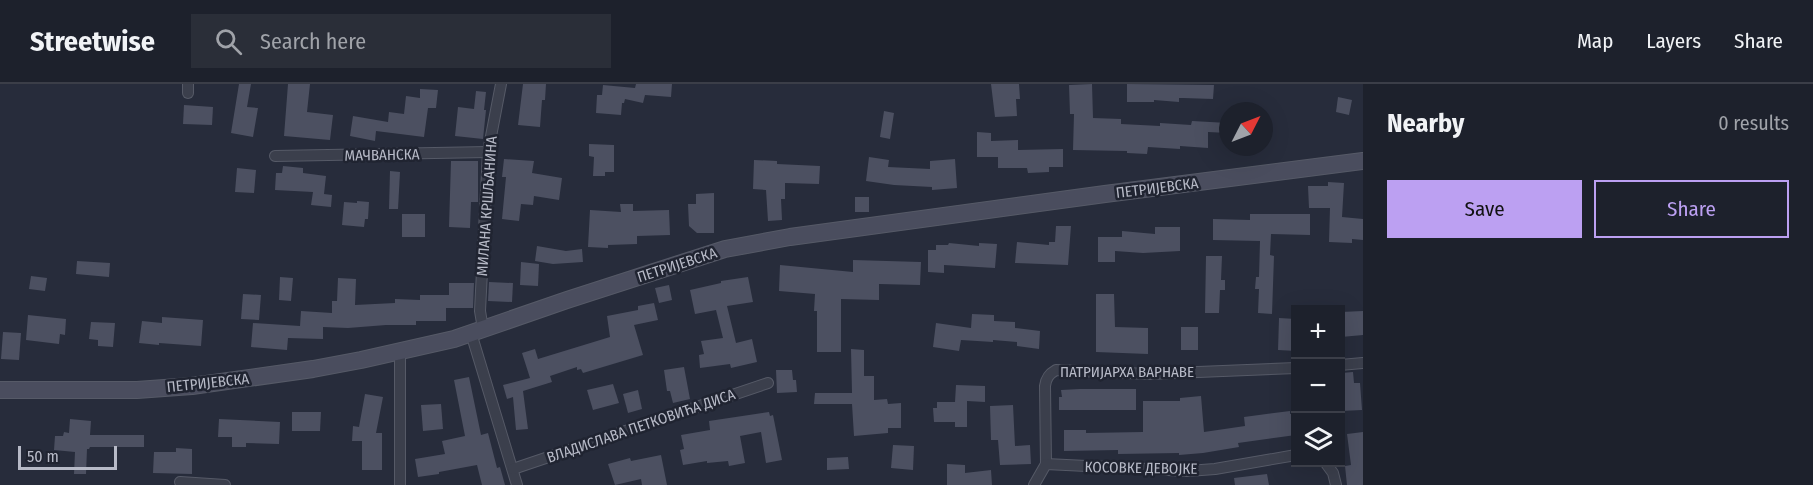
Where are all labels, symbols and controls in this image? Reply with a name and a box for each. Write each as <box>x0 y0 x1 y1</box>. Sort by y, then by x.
search box <box>191 14 611 68</box>
text: Streetwise <box>30 25 155 58</box>
icon: search <box>212 25 245 58</box>
text: Search here <box>260 28 366 55</box>
text: Map <box>1577 28 1613 54</box>
text: Layers <box>1646 28 1701 54</box>
text: Share <box>1734 28 1783 54</box>
north arrow <box>1219 102 1273 156</box>
text: Nearby <box>1387 108 1464 139</box>
text: 0 results <box>1718 111 1789 135</box>
street label: МИЛАНА КРШЉАНИНА <box>473 135 501 277</box>
street label: МАЧВАНСКА <box>344 145 420 165</box>
street label: ПЕТРИЈЕВСКА <box>1115 174 1199 202</box>
button: Save <box>1387 180 1582 238</box>
button: Share <box>1594 180 1789 238</box>
street label: ПЕТРИЈЕВСКА <box>635 244 719 286</box>
map controls <box>1291 305 1345 467</box>
button: + <box>1291 305 1345 359</box>
button: − <box>1291 359 1345 413</box>
street label: ПАТРИЈАРХА ВАРНАВЕ <box>1060 363 1194 381</box>
street label: ПЕТРИЈЕВСКА <box>166 370 250 396</box>
street label: ВЛАДИСЛАВА ПЕТКОВИЋА ДИСА <box>545 385 738 467</box>
button: layers <box>1291 413 1345 467</box>
scale bar <box>18 443 117 470</box>
text: 50 m <box>27 447 59 466</box>
street label: КОСОВКЕ ДЕВОЈКЕ <box>1084 458 1198 478</box>

